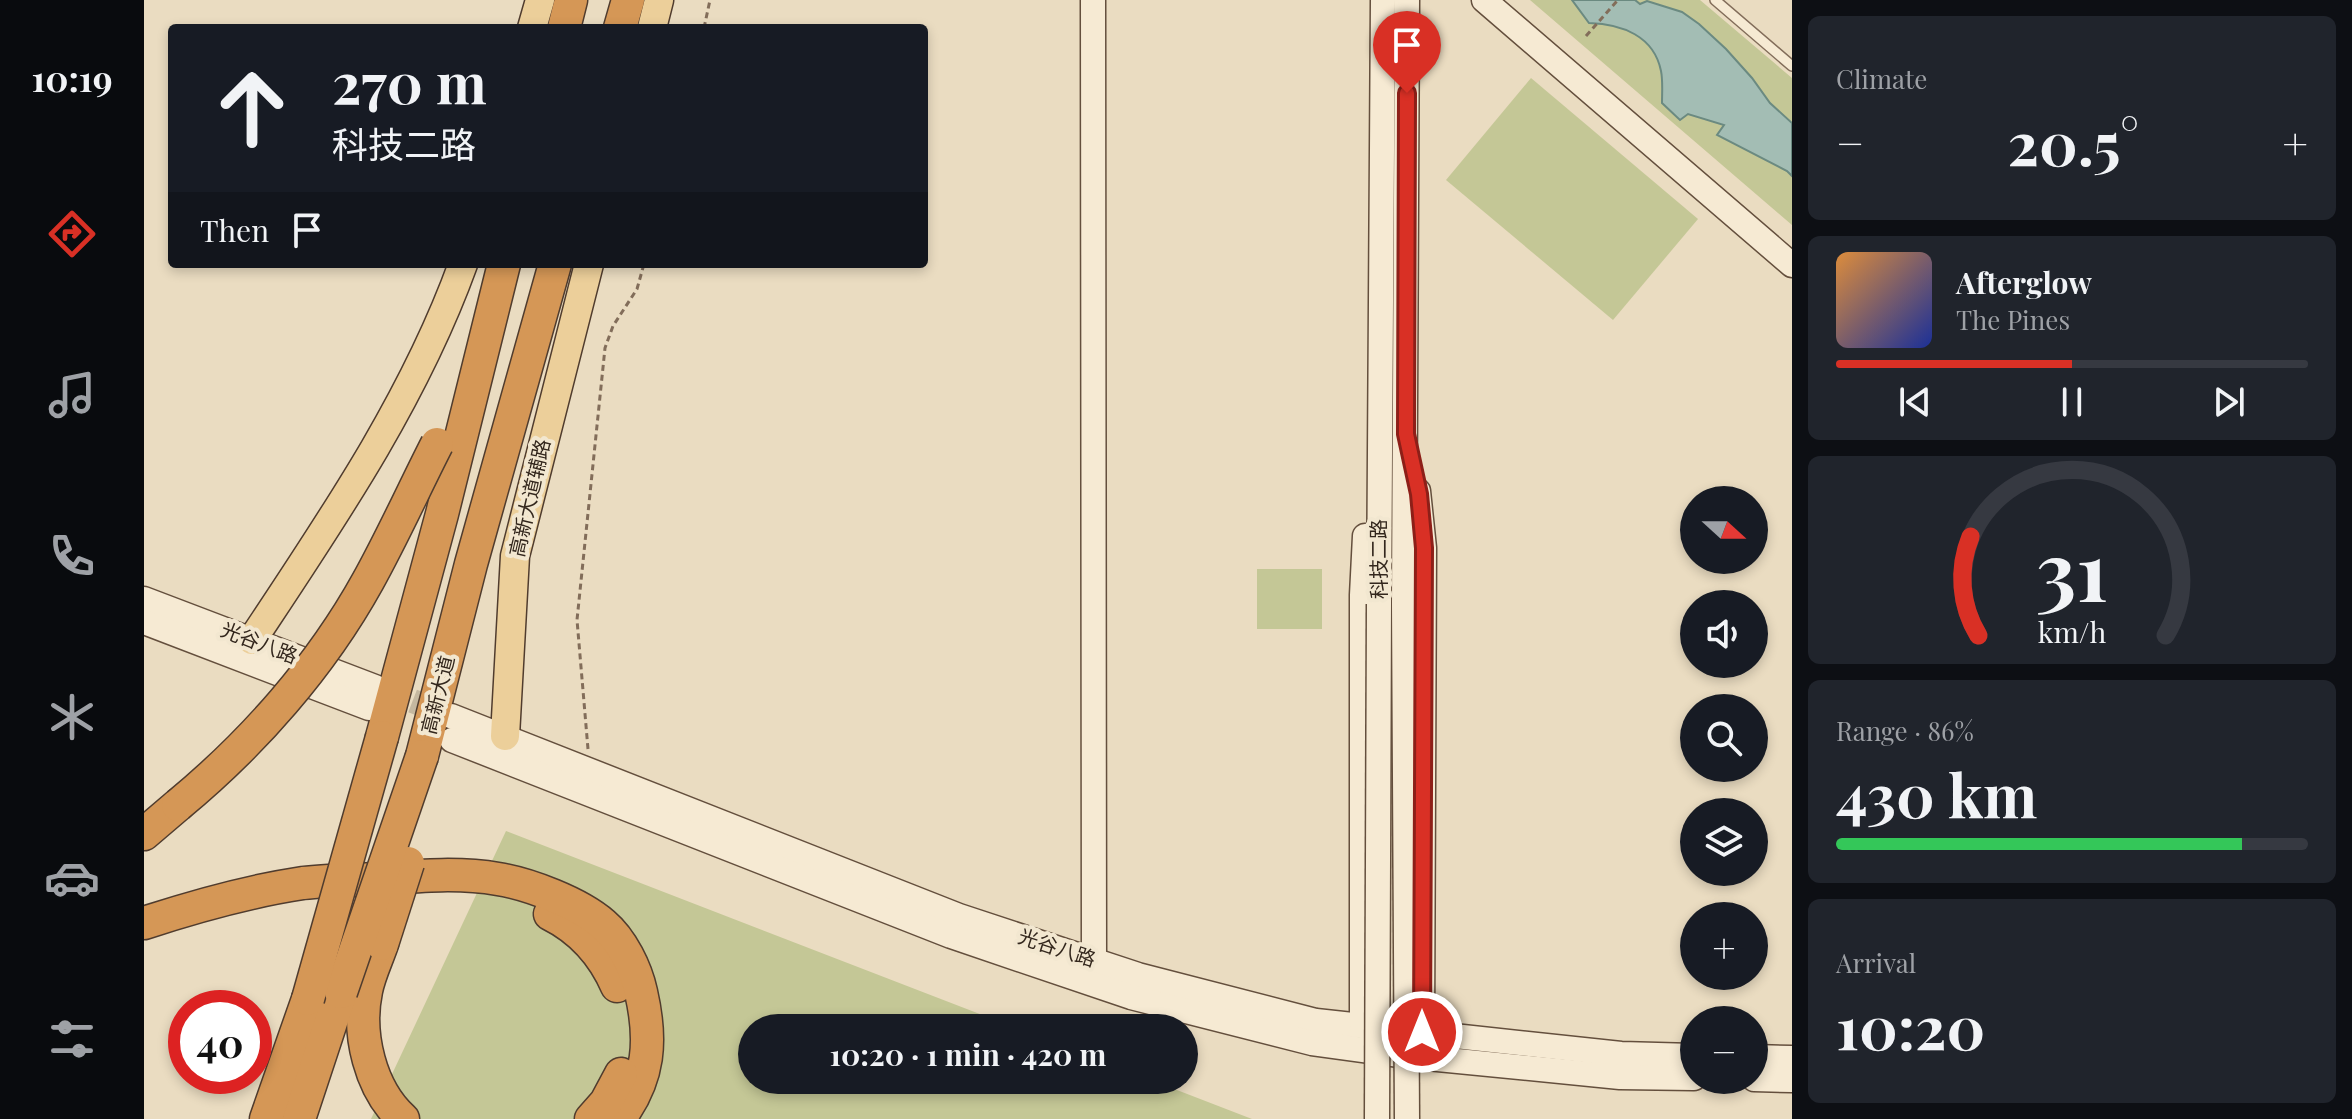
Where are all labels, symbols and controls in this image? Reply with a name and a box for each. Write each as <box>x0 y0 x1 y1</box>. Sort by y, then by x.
pin <box>1373 11 1441 93</box>
icon: arrive <box>1385 23 1429 67</box>
text: 270 m <box>332 44 487 119</box>
text: 10:19 <box>31 53 113 101</box>
icon: ahead <box>200 56 304 160</box>
text: Climate <box>1836 61 1927 96</box>
text: 20.5° <box>2008 101 2139 181</box>
text: − <box>1836 112 1864 171</box>
text: + <box>2282 112 2308 171</box>
text: 科技二路 <box>332 119 476 167</box>
icon: directions <box>44 206 100 262</box>
icon: arrive <box>285 208 329 252</box>
text: Then <box>200 210 269 250</box>
text: Afterglow <box>1956 262 2092 302</box>
text: The Pines <box>1956 302 2070 337</box>
icon: music <box>44 367 100 423</box>
icon: previous <box>1893 380 1937 424</box>
icon: pause <box>2050 380 2094 424</box>
icon: next <box>2207 380 2251 424</box>
street label: 高新大道辅路 <box>502 436 555 559</box>
north arrow <box>1680 486 1768 574</box>
map controls <box>1680 486 1768 1094</box>
text: 31 <box>2036 511 2108 622</box>
street label: 科技二路 <box>1364 519 1391 599</box>
icon: phone <box>44 528 100 584</box>
button: sound <box>1680 590 1768 678</box>
text: km/h <box>2038 612 2106 650</box>
street label: 光谷八路 <box>217 615 302 669</box>
street label: 高新大道 <box>414 653 459 737</box>
icon: climate <box>44 689 100 745</box>
button: search <box>1680 694 1768 782</box>
text: Range · 86% <box>1836 713 1974 748</box>
text: 430 km <box>1836 753 2037 833</box>
button: layers <box>1680 798 1768 886</box>
icon: car <box>44 850 100 906</box>
button: + <box>1680 902 1768 990</box>
street label: 光谷八路 <box>1015 921 1100 972</box>
text: Arrival <box>1836 945 1916 980</box>
text: 10:20 <box>1836 985 1985 1065</box>
speed limit sign: 40 <box>168 990 272 1094</box>
position arrow <box>1380 990 1464 1074</box>
button: − <box>1680 1006 1768 1094</box>
icon: filters <box>44 1011 100 1067</box>
text: 10:20 · 1 min · 420 m <box>829 1034 1107 1074</box>

